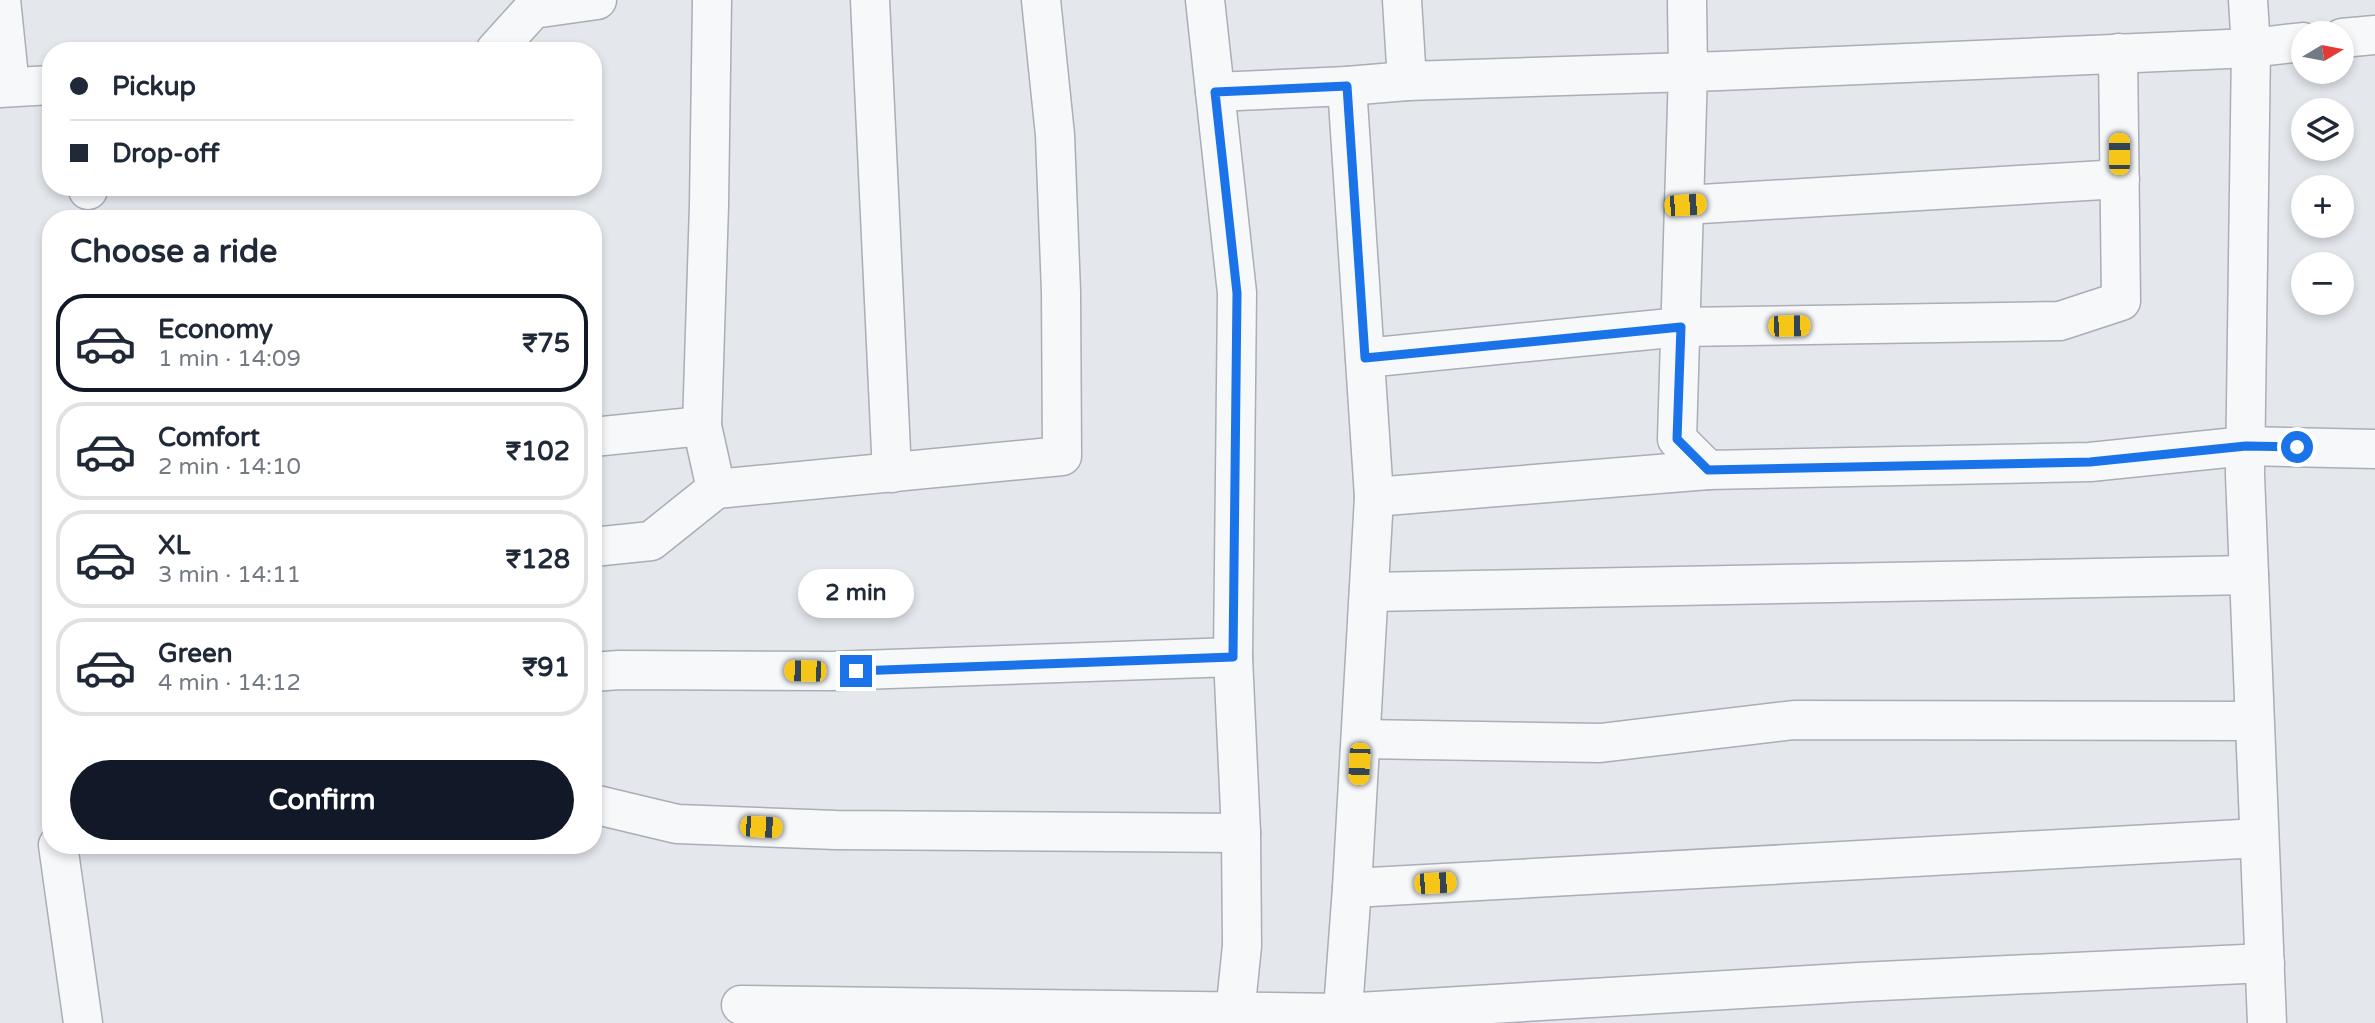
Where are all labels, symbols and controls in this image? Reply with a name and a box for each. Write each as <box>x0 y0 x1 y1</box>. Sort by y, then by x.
north arrow <box>2291 21 2354 84</box>
map controls <box>2291 21 2354 315</box>
text: Pickup <box>112 71 196 102</box>
button: layers <box>2291 98 2354 161</box>
car <box>2109 133 2130 175</box>
text: Drop-off <box>112 138 219 169</box>
button: + <box>2291 175 2354 238</box>
car <box>1664 193 1707 217</box>
text: Choose a ride <box>70 233 277 271</box>
button: − <box>2291 252 2354 315</box>
icon: car <box>74 312 137 375</box>
text: Economy <box>158 314 273 345</box>
car <box>1768 315 1811 337</box>
text: ₹75 <box>522 328 570 359</box>
text: 1 min · 14:09 <box>158 345 301 373</box>
icon: car <box>74 420 137 483</box>
text: Comfort <box>158 422 260 453</box>
route start <box>2281 431 2313 463</box>
text: ₹102 <box>506 436 570 467</box>
text: 2 min · 14:10 <box>158 453 301 481</box>
icon: car <box>74 528 137 591</box>
text: XL <box>158 530 190 561</box>
text: ₹128 <box>506 544 570 575</box>
text: 3 min · 14:11 <box>158 561 301 589</box>
callout: 2 min <box>798 570 914 618</box>
text: 2 min <box>825 579 887 607</box>
icon: car <box>74 636 137 699</box>
text: Green <box>158 638 233 669</box>
text: ₹91 <box>522 652 570 683</box>
route end <box>840 655 872 687</box>
car <box>784 660 827 682</box>
text: 4 min · 14:12 <box>158 669 301 697</box>
car <box>1348 742 1371 786</box>
button: Confirm <box>70 760 574 840</box>
car <box>740 815 783 839</box>
car <box>1414 871 1457 895</box>

